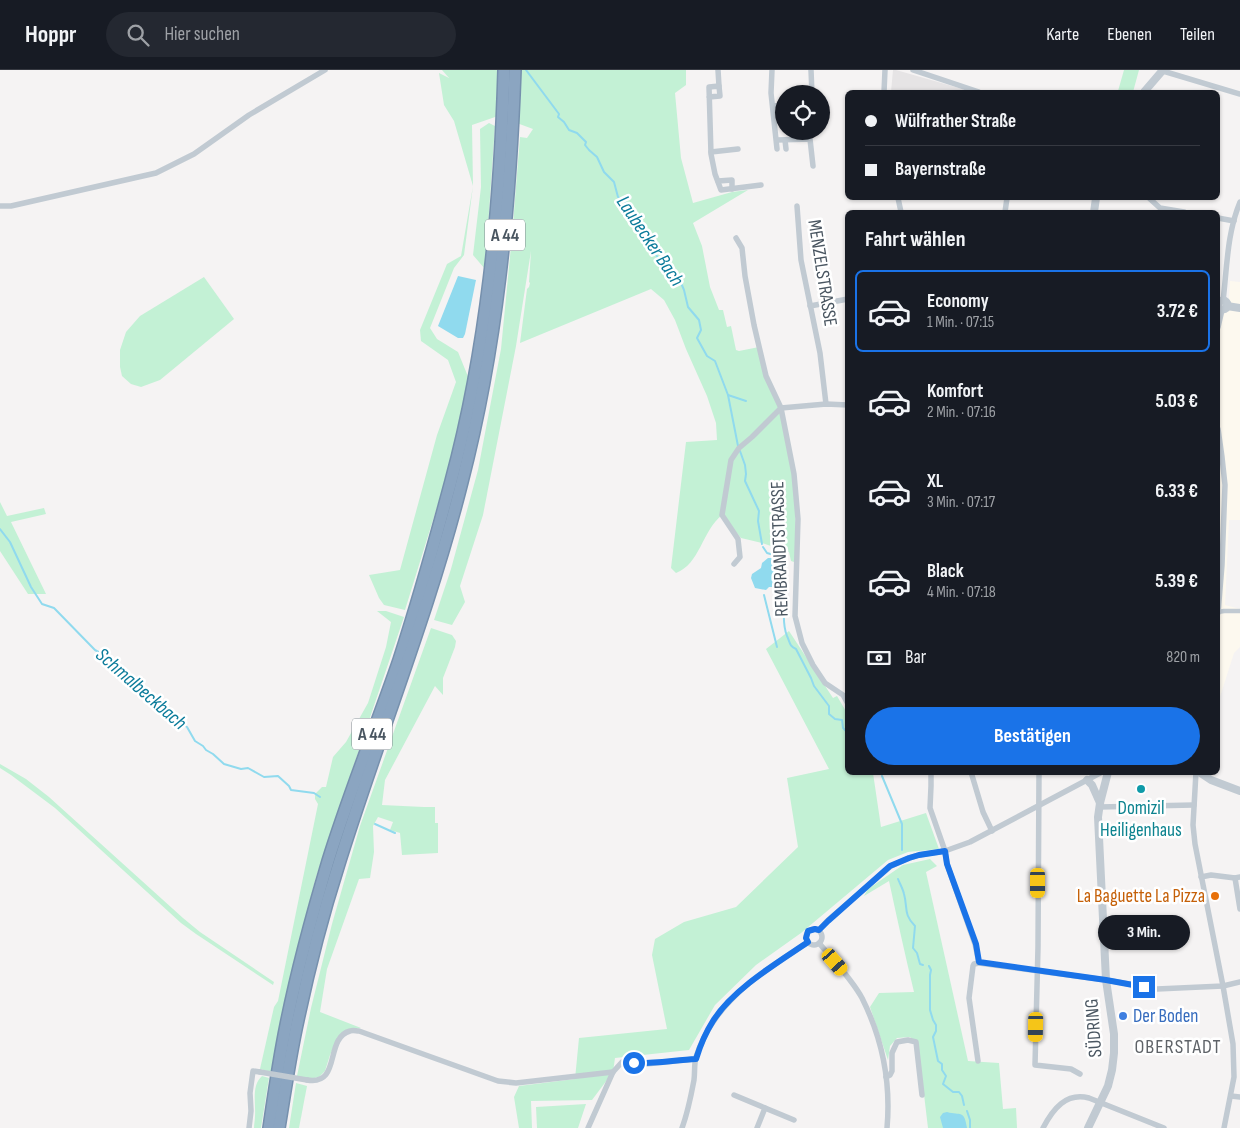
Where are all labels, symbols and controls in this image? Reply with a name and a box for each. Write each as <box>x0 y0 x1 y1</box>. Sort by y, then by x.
search box <box>106 12 456 57</box>
text: Hoppr <box>25 20 76 49</box>
icon: search <box>124 21 152 49</box>
text: Hier suchen <box>164 23 240 46</box>
text: Karte <box>1046 24 1079 45</box>
text: Ebenen <box>1107 24 1152 45</box>
text: Teilen <box>1180 24 1215 45</box>
map controls <box>775 85 830 140</box>
button: locate <box>775 85 830 140</box>
text: Wülfrather Straße <box>895 110 1016 133</box>
text: Bayernstraße <box>895 158 986 181</box>
water label: Laubecker Bach <box>611 191 689 291</box>
street label: MENZELSTRASSE <box>802 218 842 328</box>
road number: A 44 <box>485 220 525 250</box>
text: Fahrt wählen <box>865 226 966 253</box>
icon: car <box>867 289 912 334</box>
text: Economy <box>927 290 989 313</box>
text: 3.72 € <box>1157 300 1198 323</box>
text: 1 Min. · 07:15 <box>927 313 994 332</box>
icon: car <box>867 379 912 424</box>
text: Komfort <box>927 380 983 403</box>
text: 5.03 € <box>1156 390 1198 413</box>
text: 2 Min. · 07:16 <box>927 403 996 422</box>
icon: car <box>867 469 912 514</box>
text: XL <box>927 470 943 493</box>
text: 6.33 € <box>1155 480 1198 503</box>
street label: REMBRANDTSTRASSE <box>766 481 794 617</box>
text: 3 Min. · 07:17 <box>927 493 995 512</box>
icon: car <box>867 559 912 604</box>
text: Black <box>927 560 964 583</box>
text: 5.39 € <box>1155 570 1198 593</box>
text: 4 Min. · 07:18 <box>927 583 996 602</box>
water label: Schmalbeckbach <box>91 643 191 735</box>
icon: cash <box>865 644 893 672</box>
text: Bar <box>905 646 926 669</box>
text: 820 m <box>1166 648 1200 667</box>
button: Bestätigen <box>865 707 1200 765</box>
road number: A 44 <box>352 719 392 750</box>
marker: Domizil Heiligenhaus <box>1135 783 1147 795</box>
place label: Domizil Heiligenhaus <box>1100 797 1182 842</box>
car <box>1030 868 1045 898</box>
place label: La Baguette La Pizza <box>1077 885 1205 908</box>
marker: La Baguette La Pizza <box>1209 890 1221 902</box>
callout: 3 Min. <box>1098 914 1190 950</box>
text: 3 Min. <box>1127 923 1161 942</box>
car <box>819 946 850 978</box>
route end <box>1133 976 1155 998</box>
street label: SÜDRING <box>1080 998 1108 1058</box>
place label: Der Boden <box>1133 1005 1199 1028</box>
marker: Der Boden <box>1117 1010 1129 1022</box>
car <box>1028 1012 1043 1042</box>
district label: OBERSTADT <box>1134 1035 1222 1059</box>
route start <box>623 1052 645 1074</box>

